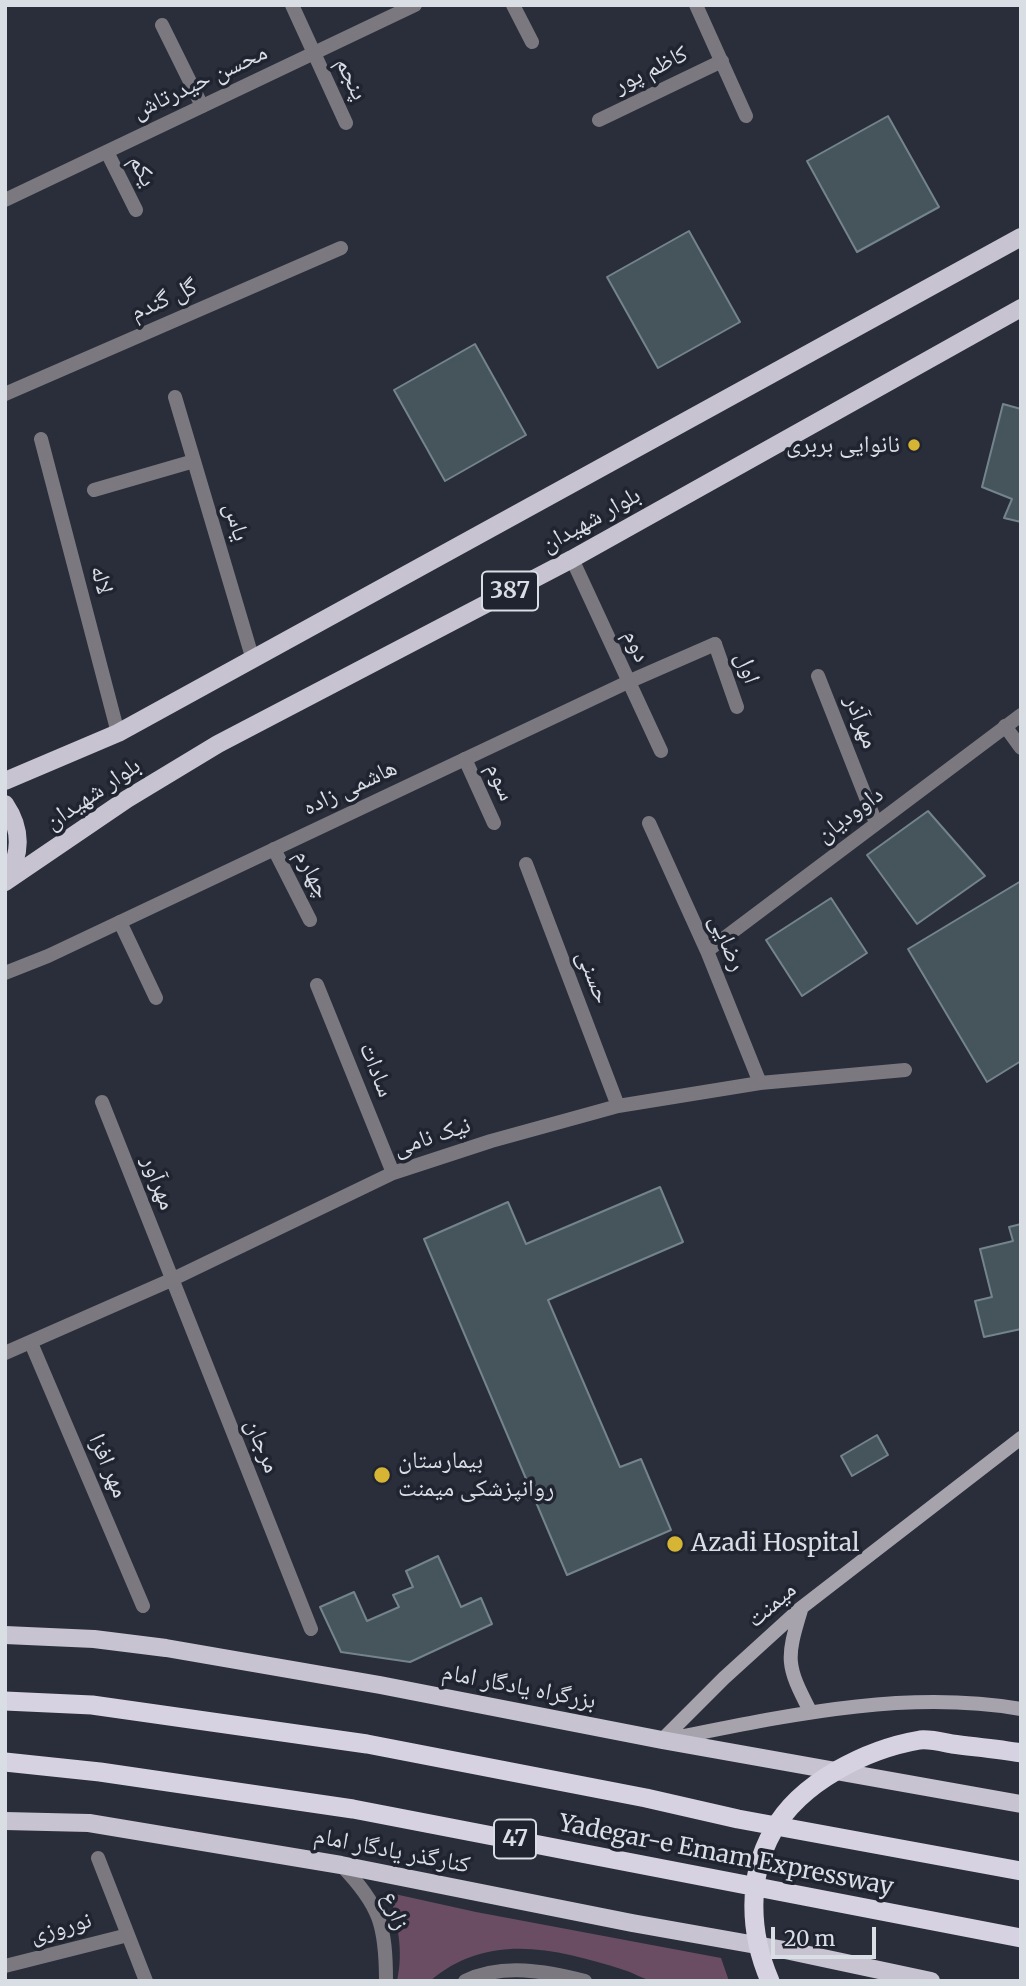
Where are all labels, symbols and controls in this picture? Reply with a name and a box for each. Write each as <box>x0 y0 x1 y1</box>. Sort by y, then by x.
street label: محسن حیدرتاش <box>128 38 272 126</box>
street label: کاظم پور <box>609 40 693 100</box>
street label: پنجم <box>329 53 373 105</box>
street label: یکم <box>122 150 162 192</box>
street label: گل گندم <box>126 273 202 327</box>
place label: نانوایی بربری <box>786 431 900 459</box>
marker: نانوایی بربری <box>906 437 922 453</box>
street label: بلوار شهیدان <box>536 481 646 559</box>
street label: یاس <box>217 499 255 545</box>
street label: لاله <box>83 563 119 597</box>
road number: 387 <box>482 572 538 610</box>
street label: دوم <box>616 625 656 667</box>
street label: اول <box>728 649 766 687</box>
street label: مهرآذر <box>838 691 884 753</box>
street label: بلوار شهیدان <box>40 752 146 836</box>
street label: هاشمی زاده <box>298 754 402 822</box>
street label: سوم <box>479 758 521 806</box>
street label: داوودیان <box>811 781 889 849</box>
street label: چهارم <box>287 845 337 903</box>
street label: رضایی <box>702 910 752 976</box>
street label: حسنی <box>570 946 616 1008</box>
street label: سادات <box>352 1039 400 1101</box>
street label: نیک نامی <box>390 1111 474 1163</box>
street label: مهرآور <box>135 1152 181 1214</box>
street label: مرجان <box>238 1415 286 1477</box>
street label: مهر افزا <box>82 1430 134 1502</box>
place label: بیمارستان روانپزشکی میمنت <box>398 1447 554 1503</box>
marker: بیمارستان روانپزشکی میمنت <box>372 1465 392 1485</box>
place label: Azadi Hospital <box>691 1530 859 1558</box>
marker: Azadi Hospital <box>665 1534 685 1554</box>
street label: میمنت <box>741 1576 803 1634</box>
street label: بزرگراه یادگار امام <box>440 1658 598 1716</box>
street label: Yadegar-e Emam Expressway <box>556 1809 896 1903</box>
road number: 47 <box>494 1820 536 1858</box>
street label: کنارگذر یادگار امام <box>312 1822 472 1880</box>
street label: زارع <box>375 1888 415 1934</box>
street label: نوروزی <box>27 1906 95 1950</box>
scale bar <box>774 1912 879 1956</box>
text: 20 m <box>784 1925 835 1952</box>

